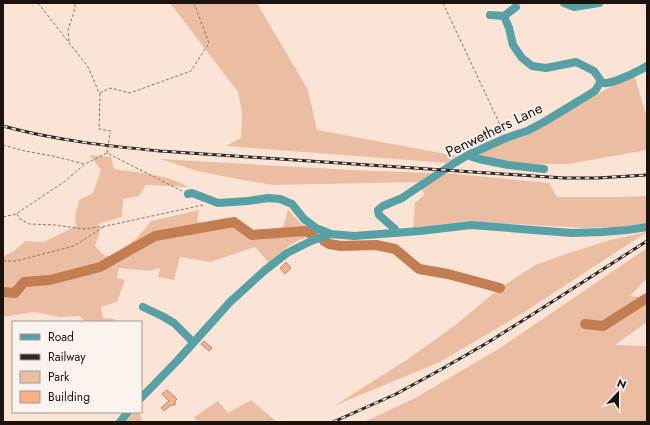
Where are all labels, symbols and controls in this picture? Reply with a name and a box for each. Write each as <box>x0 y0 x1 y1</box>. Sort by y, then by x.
street label: Penwethers Lane <box>442 97 546 163</box>
legend <box>12 321 142 413</box>
text: Road <box>48 328 74 346</box>
text: Railway <box>48 348 86 366</box>
text: Park <box>48 368 70 386</box>
north arrow <box>598 373 638 413</box>
text: N <box>615 375 629 393</box>
text: Building <box>48 388 90 406</box>

